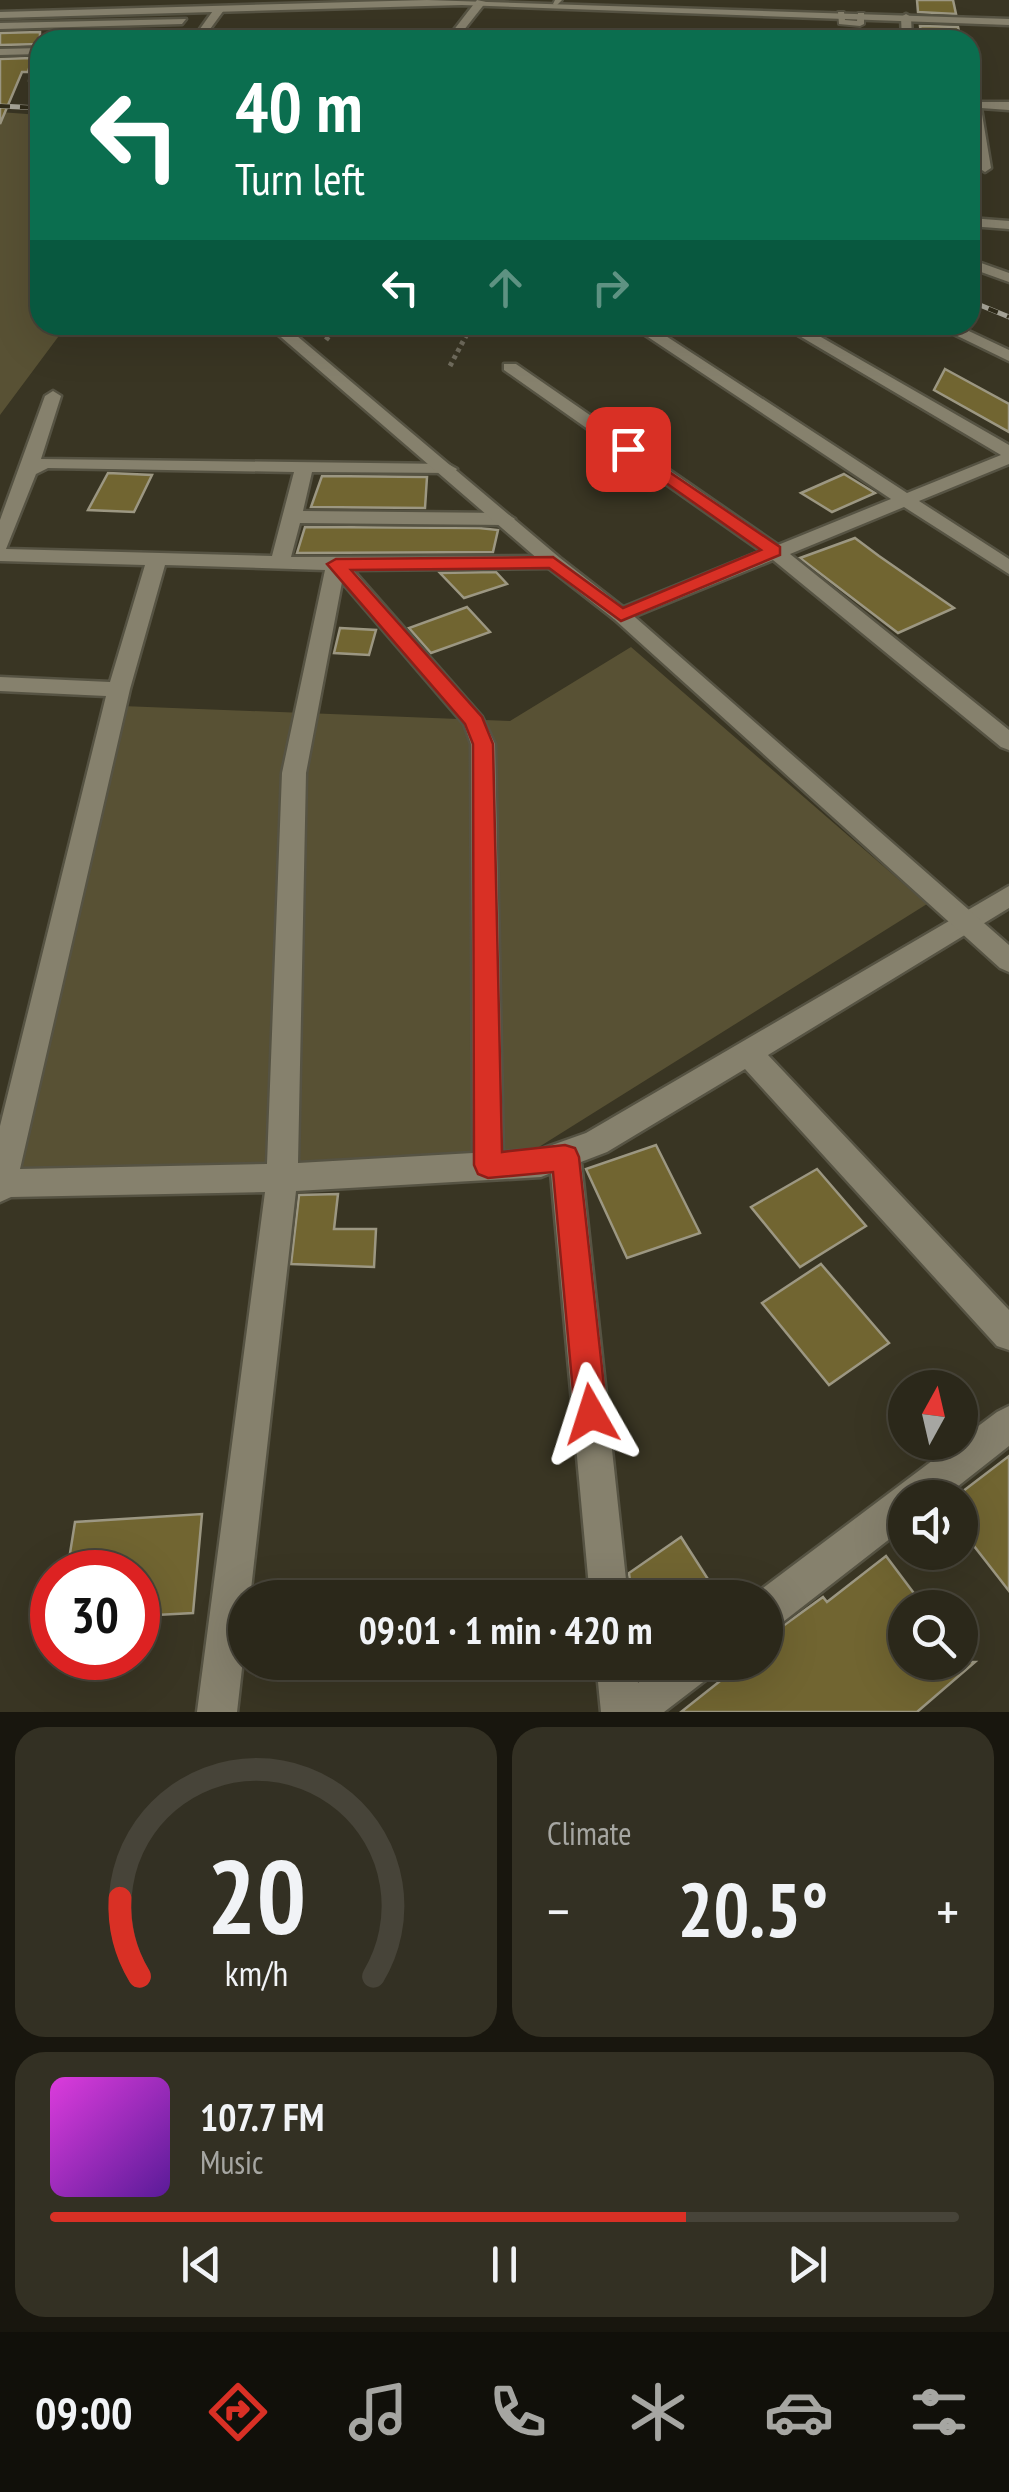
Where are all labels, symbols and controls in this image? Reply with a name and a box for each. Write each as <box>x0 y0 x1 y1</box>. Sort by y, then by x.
text: 40 m <box>235 61 363 151</box>
icon: left <box>70 70 200 200</box>
text: Turn left <box>235 149 365 207</box>
icon: left <box>373 260 428 315</box>
icon: ahead <box>478 260 533 315</box>
icon: right <box>583 260 638 315</box>
pin <box>586 407 671 492</box>
icon: arrive <box>601 422 656 477</box>
position arrow <box>539 1362 643 1466</box>
north arrow <box>888 1370 978 1460</box>
map controls <box>888 1370 978 1680</box>
button: sound <box>888 1480 978 1570</box>
speed limit sign: 30 <box>30 1550 160 1680</box>
button: search <box>888 1590 978 1680</box>
text: 09:01 · 1 min · 420 m <box>359 1605 652 1654</box>
text: Climate <box>547 1812 631 1854</box>
text: 20 <box>206 1828 306 1963</box>
text: 20.5° <box>678 1861 828 1958</box>
text: − <box>547 1875 570 1946</box>
text: + <box>936 1875 959 1946</box>
text: km/h <box>224 1950 288 1996</box>
text: 107.7 FM <box>200 2092 324 2141</box>
text: Music <box>200 2141 263 2183</box>
icon: previous <box>174 2237 229 2292</box>
icon: pause <box>477 2237 532 2292</box>
icon: next <box>780 2237 835 2292</box>
icon: directions <box>203 2377 273 2447</box>
icon: music <box>343 2377 413 2447</box>
icon: phone <box>483 2377 553 2447</box>
icon: climate <box>623 2377 693 2447</box>
icon: car <box>764 2377 834 2447</box>
icon: filters <box>904 2377 974 2447</box>
text: 09:00 <box>35 2383 132 2441</box>

